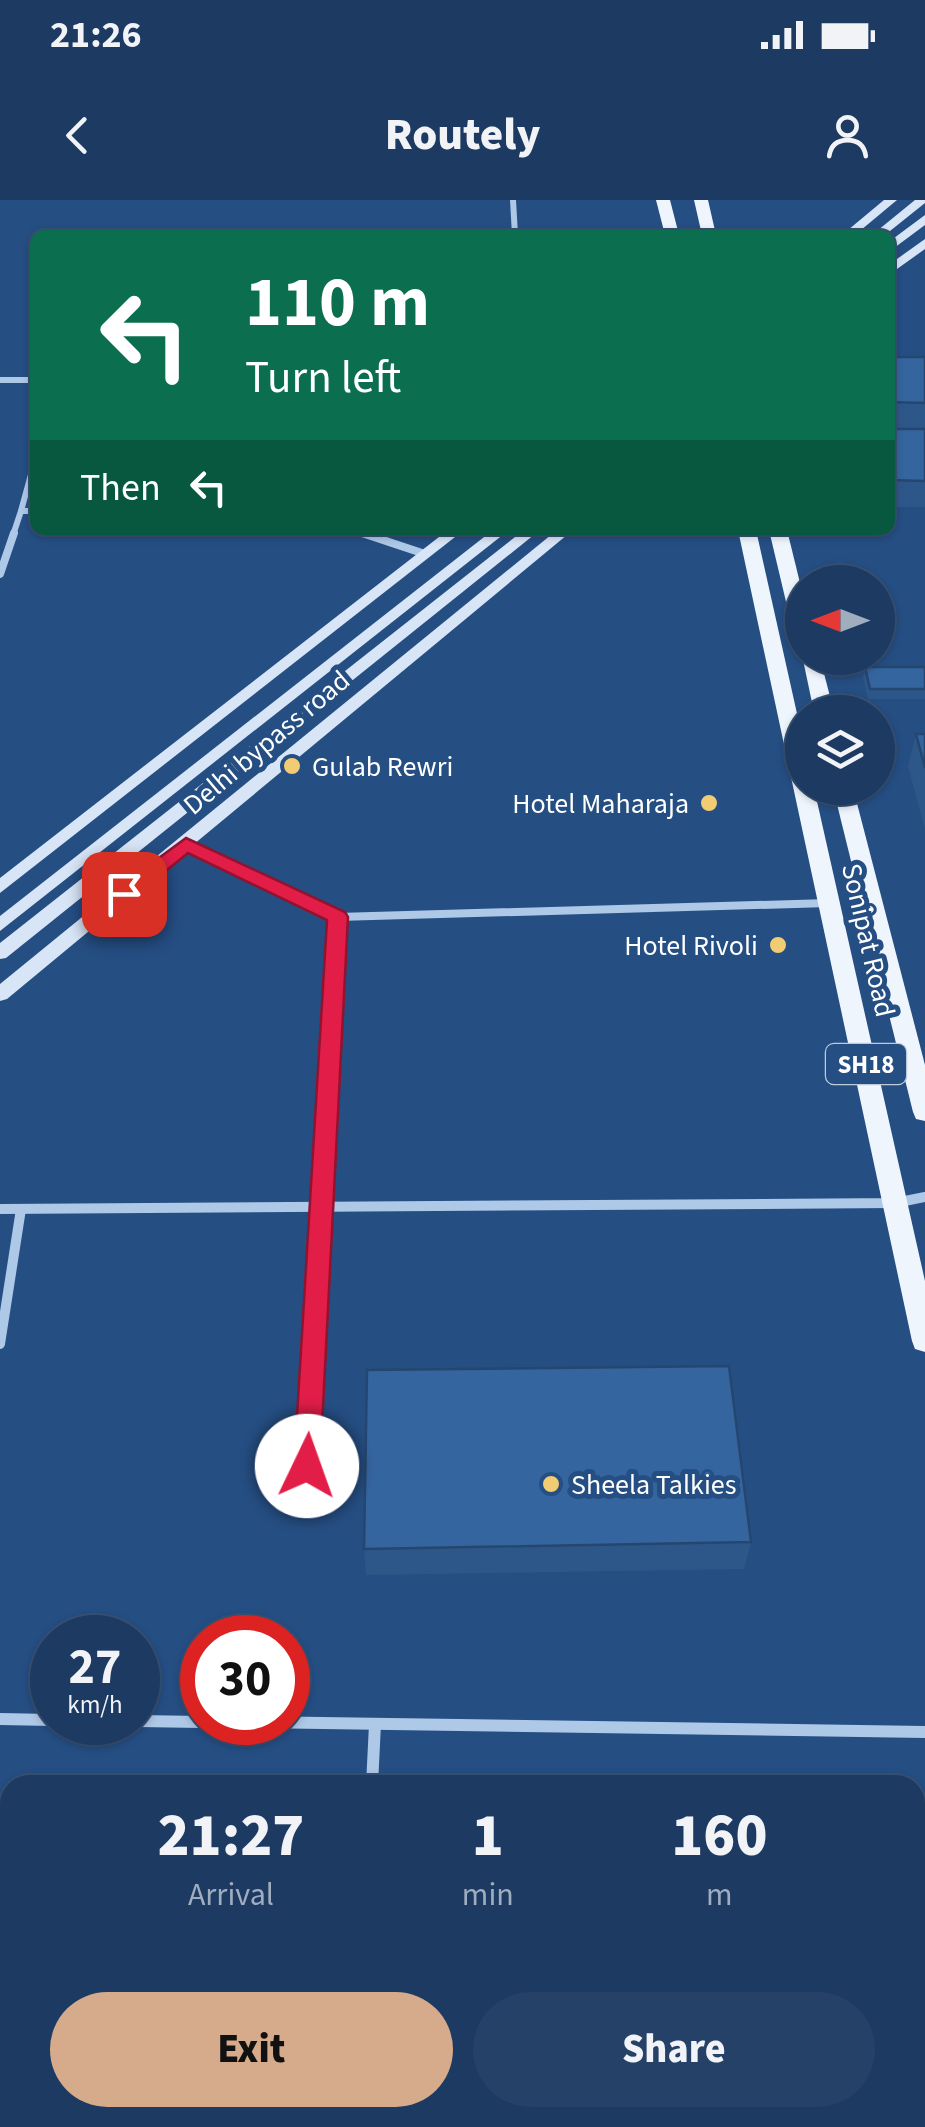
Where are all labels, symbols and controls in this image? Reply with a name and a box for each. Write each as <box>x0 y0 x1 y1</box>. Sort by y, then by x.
text: 21:26 <box>50 8 142 62</box>
text: Routely <box>385 103 540 167</box>
icon: back <box>50 108 105 163</box>
icon: person <box>820 108 875 163</box>
text: 110 m <box>245 253 430 353</box>
icon: left <box>80 270 210 400</box>
text: Turn left <box>245 346 401 410</box>
icon: left <box>181 460 236 515</box>
text: Then <box>80 461 161 515</box>
north arrow <box>785 565 895 675</box>
map controls <box>785 565 895 805</box>
street label: Delhi bypass road <box>175 661 359 824</box>
button: layers <box>785 695 895 805</box>
place label: Gulab Rewri <box>312 747 453 787</box>
marker: Gulab Rewri <box>281 755 303 777</box>
place label: Hotel Maharaja <box>512 784 689 824</box>
marker: Hotel Maharaja <box>698 792 720 814</box>
pin <box>82 852 167 937</box>
street label: Sonipat Road <box>831 860 905 1021</box>
icon: arrive <box>97 867 152 922</box>
place label: Hotel Rivoli <box>624 926 758 966</box>
marker: Hotel Rivoli <box>767 934 789 956</box>
road number: SH18 <box>826 1044 906 1084</box>
position arrow <box>255 1414 359 1518</box>
place label: Sheela Talkies <box>571 1465 736 1505</box>
marker: Sheela Talkies <box>540 1473 562 1495</box>
speed limit sign: 30 <box>180 1615 310 1745</box>
text: 27 <box>69 1632 121 1703</box>
text: km/h <box>67 1687 123 1723</box>
text: 21:27 <box>158 1794 304 1879</box>
text: 1 <box>472 1794 504 1879</box>
text: 160 <box>671 1794 767 1879</box>
text: Arrival <box>188 1872 274 1918</box>
text: min <box>462 1872 514 1918</box>
text: m <box>706 1872 733 1918</box>
button: Exit <box>50 1992 453 2107</box>
button: Share <box>473 1992 875 2107</box>

